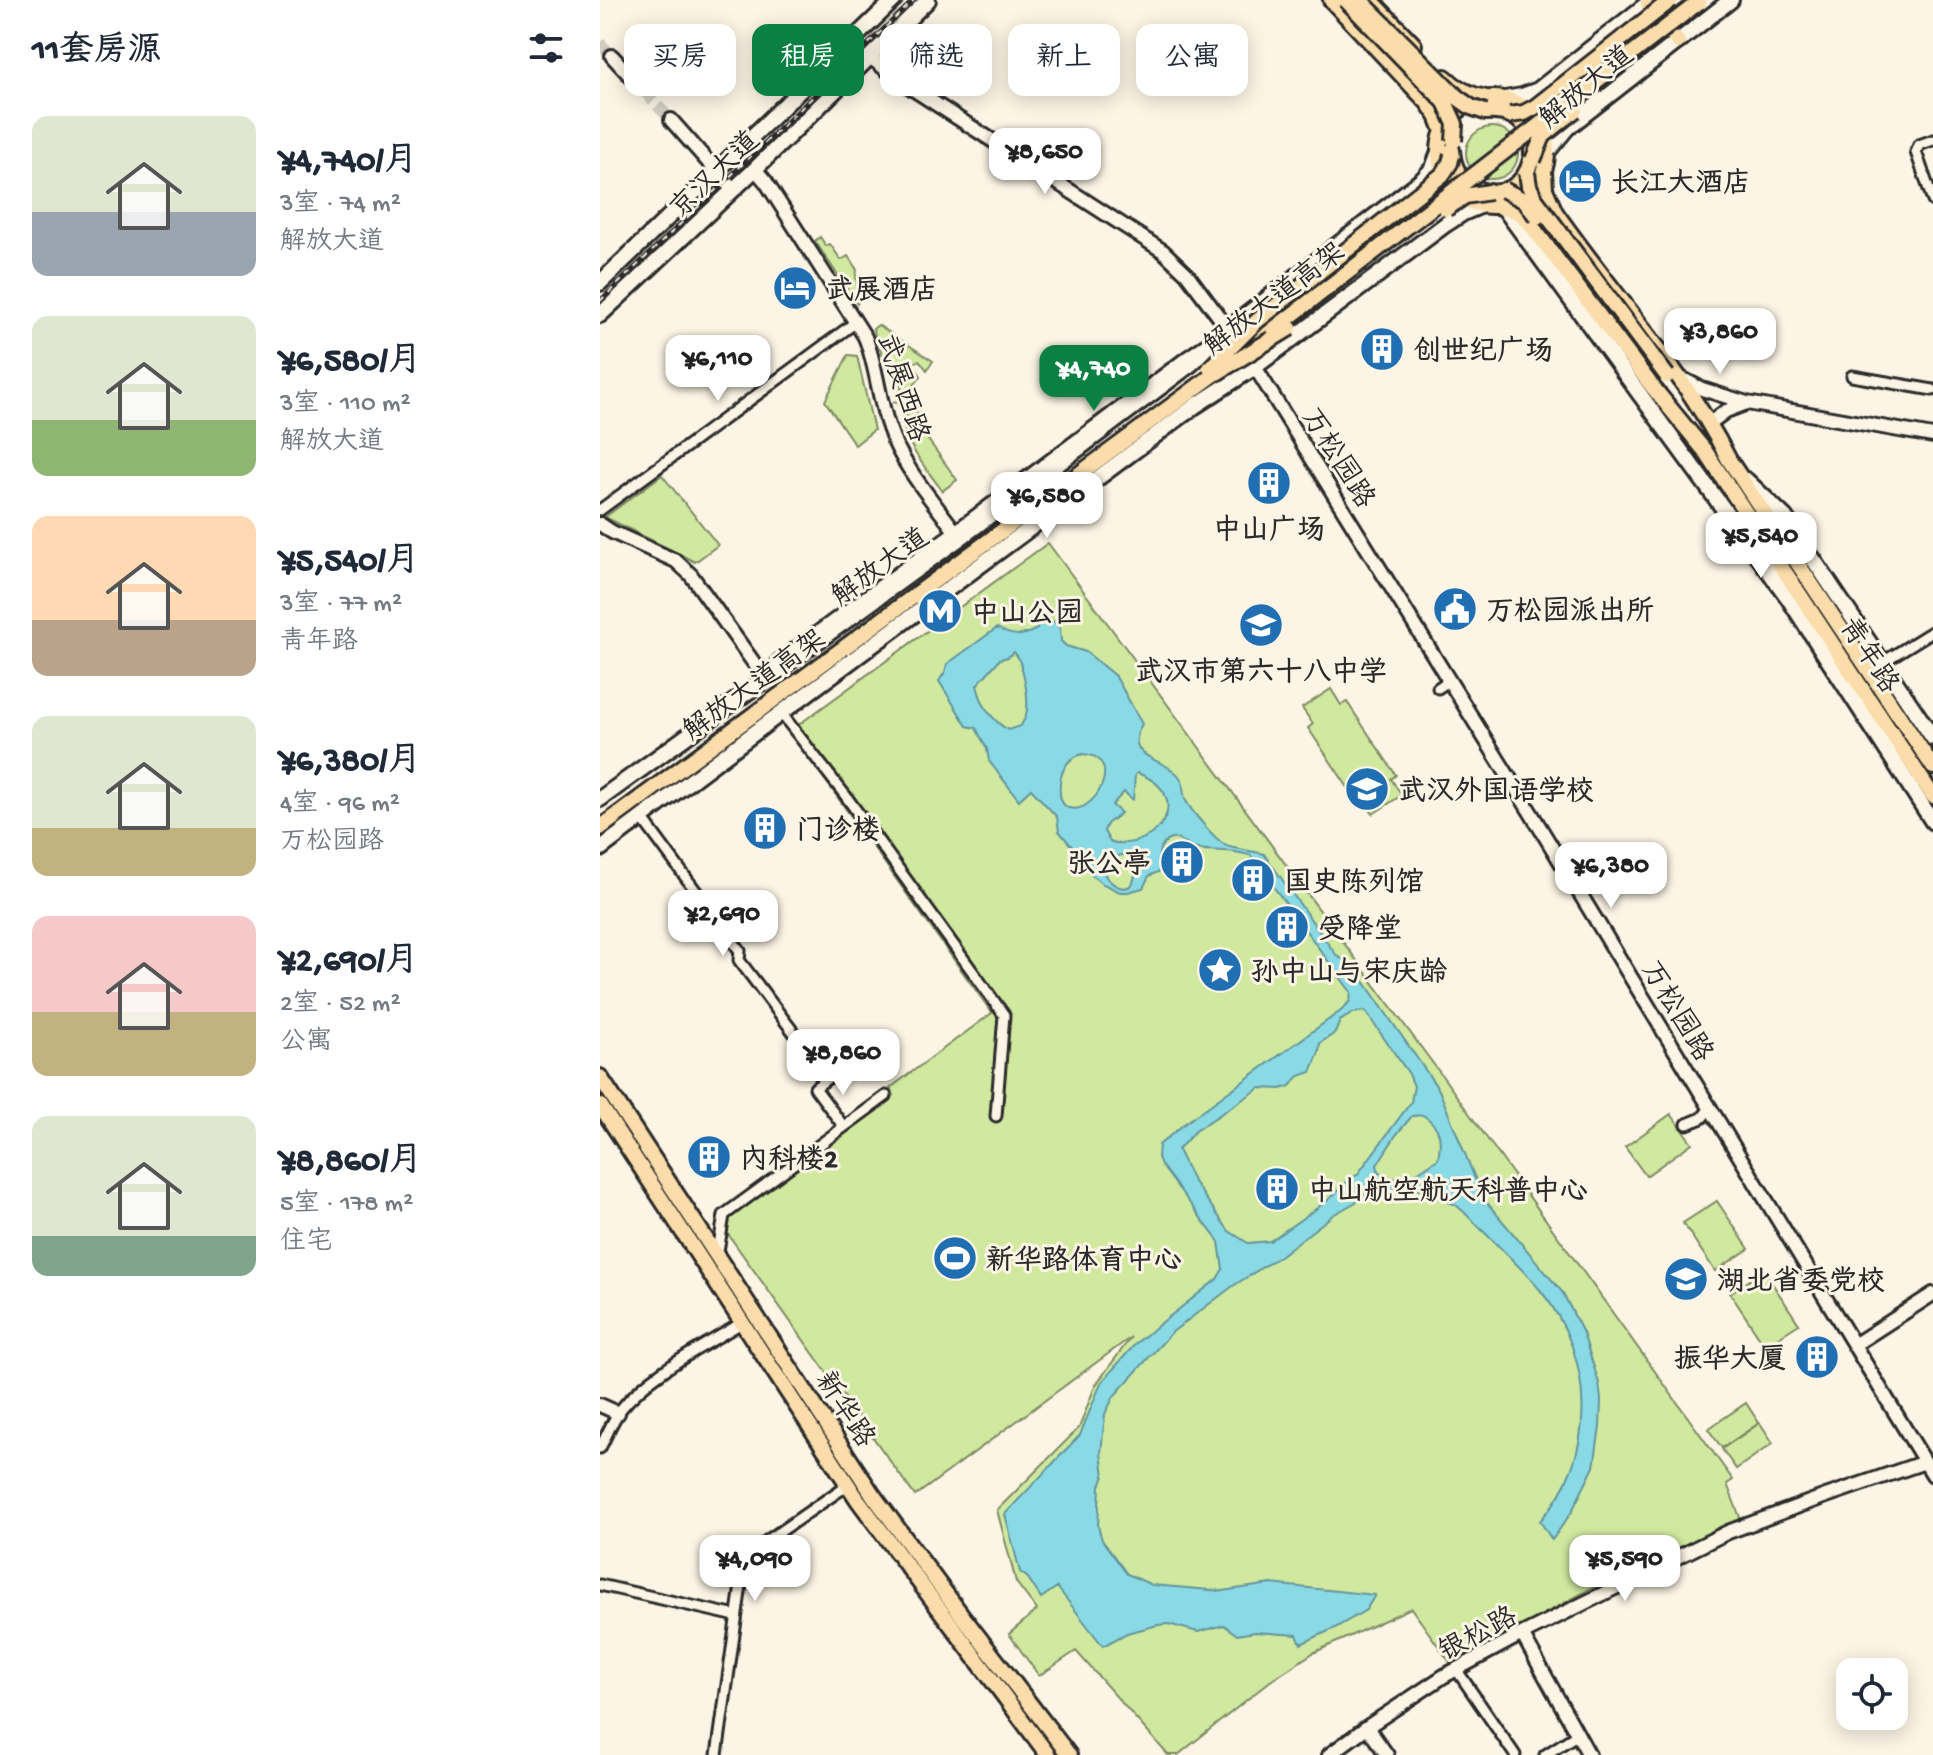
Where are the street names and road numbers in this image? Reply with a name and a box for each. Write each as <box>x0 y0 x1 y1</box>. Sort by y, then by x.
street label: 解放大道 <box>1534 39 1641 137</box>
street label: 京汉大道 <box>664 125 768 227</box>
street label: 解放大道高架 <box>1198 236 1353 364</box>
street label: 武展西路 <box>868 329 936 447</box>
street label: 万松园路 <box>1293 402 1382 516</box>
street label: 解放大道 <box>826 522 937 615</box>
street label: 青年路 <box>1831 611 1906 701</box>
street label: 解放大道高架 <box>677 623 833 749</box>
street label: 万松园路 <box>1632 955 1720 1069</box>
street label: 新华路 <box>807 1365 882 1455</box>
street label: 银松路 <box>1433 1600 1524 1670</box>

